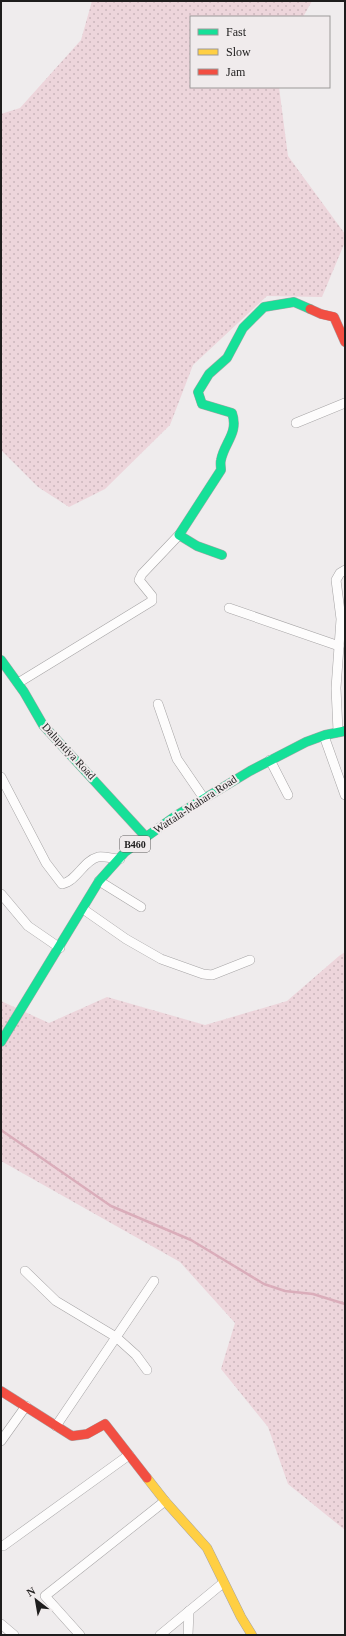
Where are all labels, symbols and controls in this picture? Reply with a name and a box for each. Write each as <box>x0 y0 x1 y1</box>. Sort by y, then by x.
legend <box>190 16 330 88</box>
text: Fast <box>226 25 247 39</box>
text: Slow <box>226 45 251 59</box>
text: Jam <box>226 65 246 79</box>
street label: Dalupitiya Road <box>40 720 98 782</box>
street label: Wattala-Mahara Road <box>151 772 239 835</box>
road number: B460 <box>120 836 150 852</box>
north arrow <box>16 1580 56 1620</box>
text: N <box>24 1584 37 1599</box>

